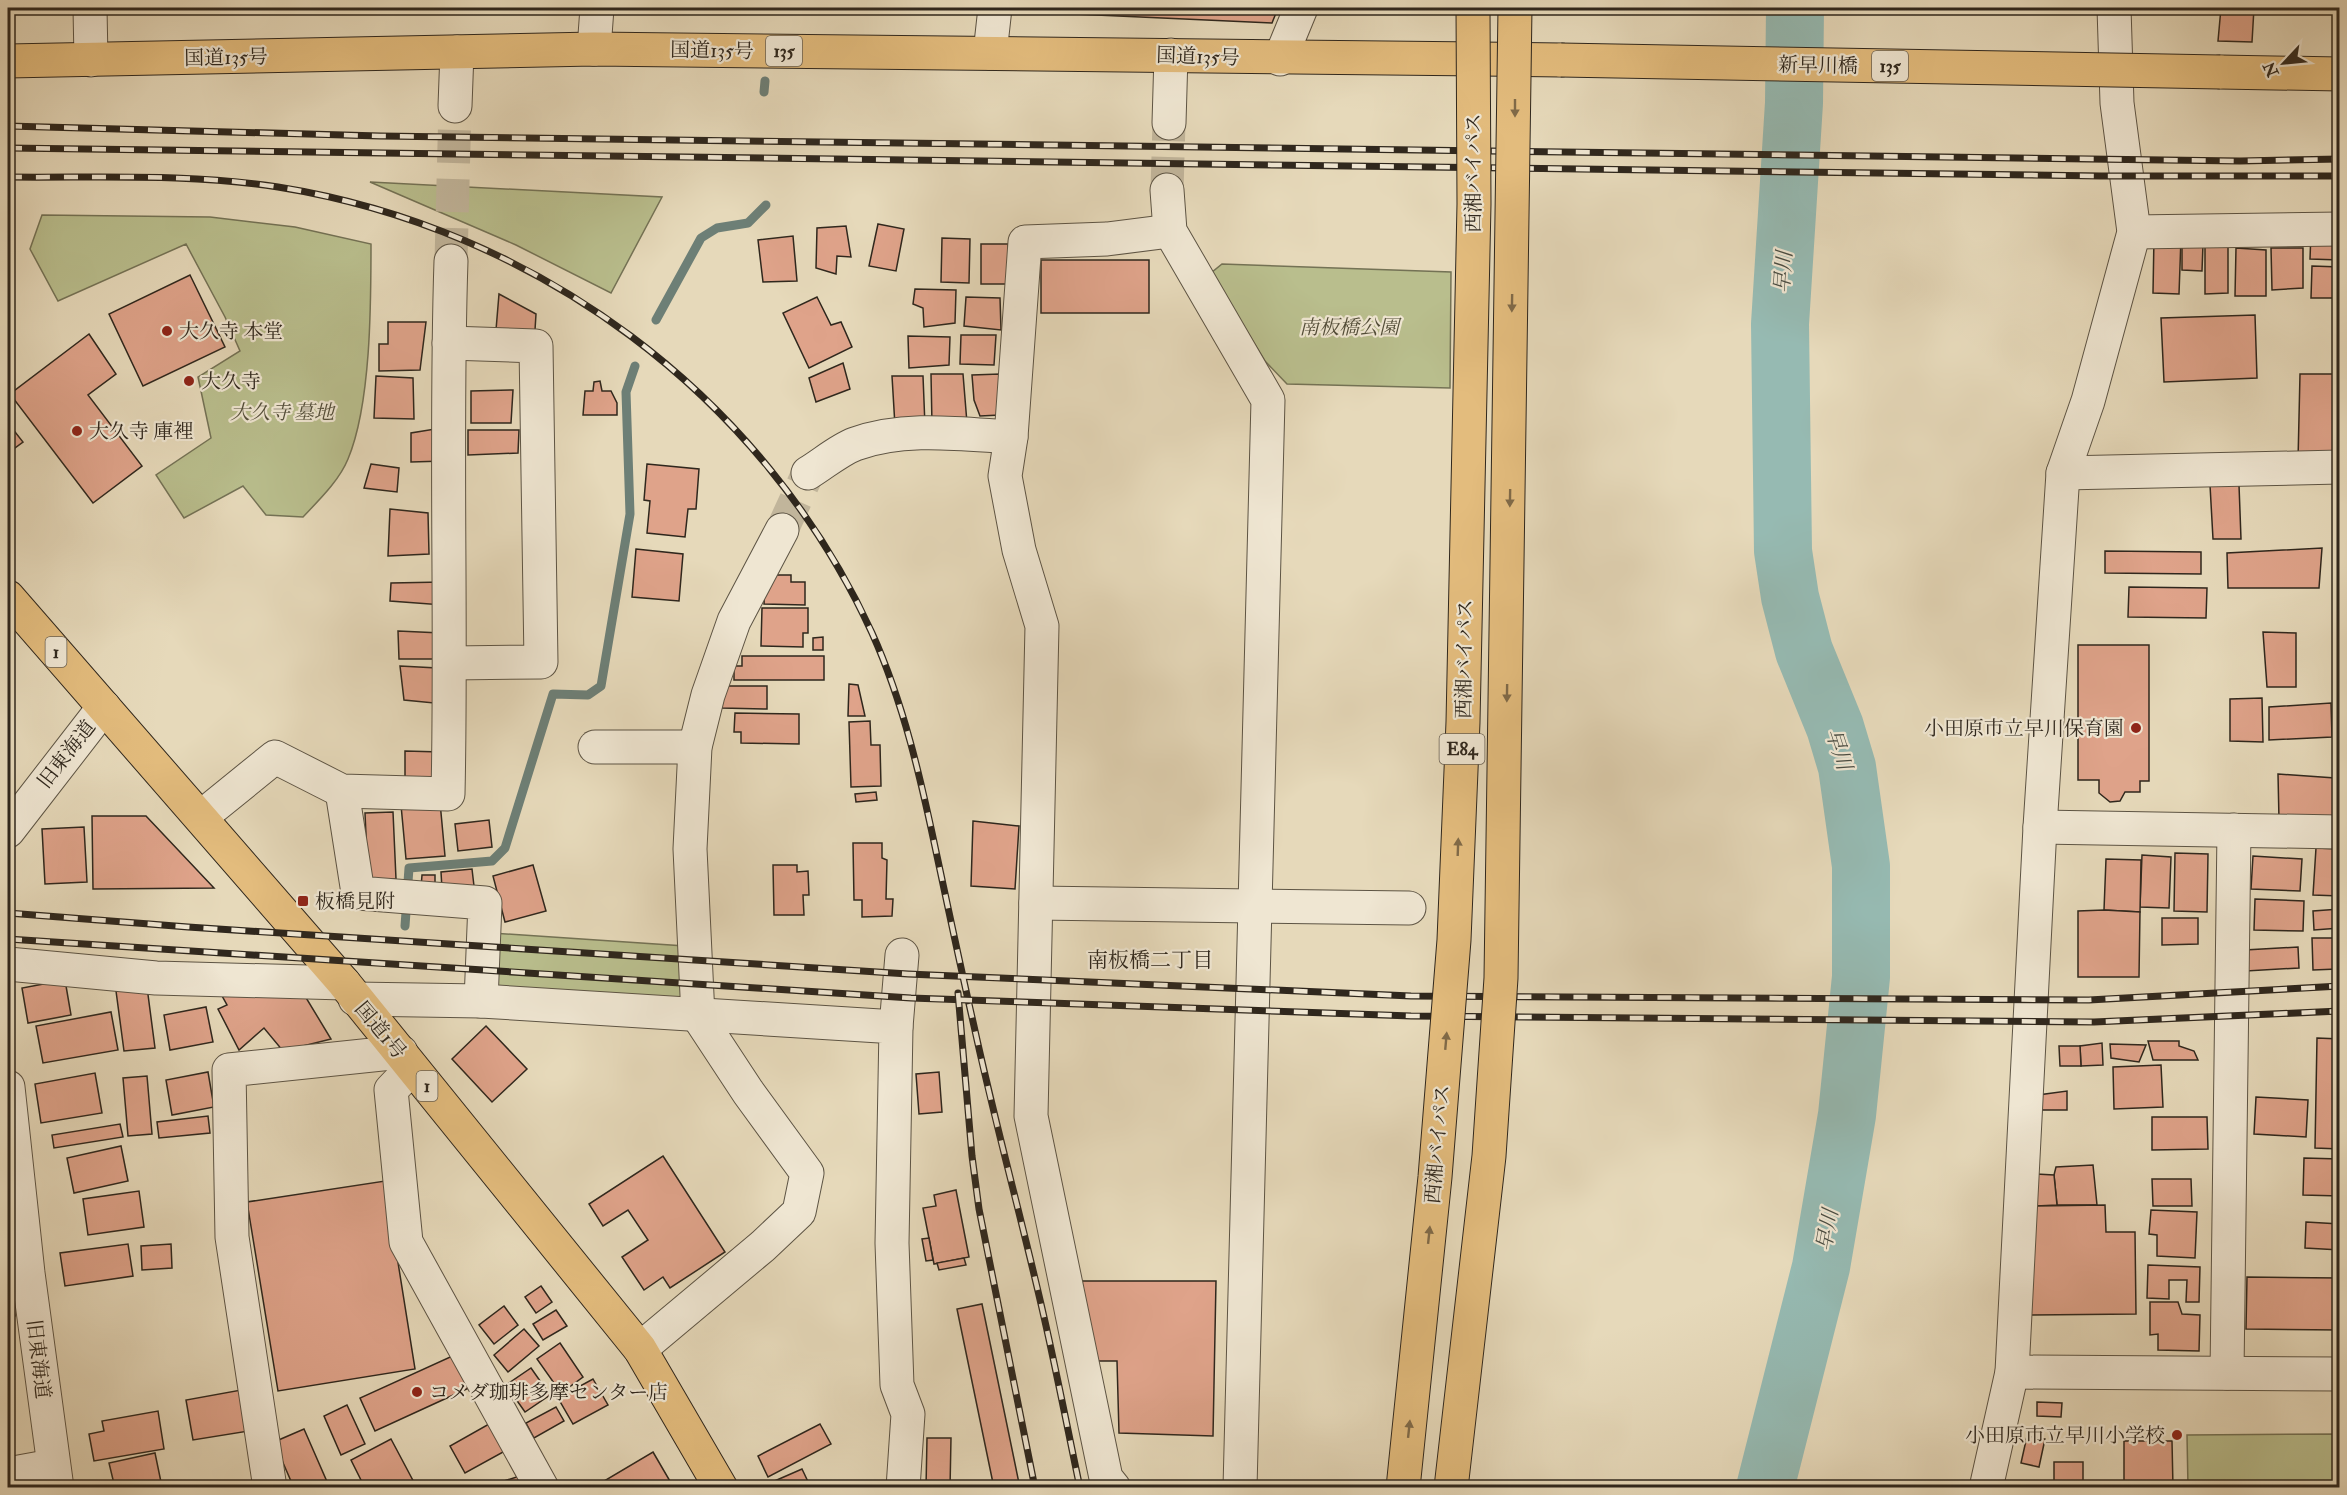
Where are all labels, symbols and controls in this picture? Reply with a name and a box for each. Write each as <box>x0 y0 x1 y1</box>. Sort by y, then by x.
north arrow <box>2254 33 2314 93</box>
road number: 135 <box>766 36 802 66</box>
street label: 国道135号 <box>670 37 754 64</box>
street label: 国道135号 <box>1156 43 1240 70</box>
street label: 国道135号 <box>184 44 268 71</box>
road number: 135 <box>1872 51 1908 81</box>
street label: 新早川橋 <box>1778 52 1858 79</box>
text: N <box>2259 58 2284 81</box>
one-way arrow <box>1510 98 1520 117</box>
street label: 西湘バイパス <box>1461 113 1486 233</box>
water label: 早川 <box>1769 248 1799 294</box>
one-way arrow <box>1507 293 1517 312</box>
park label: 南板橋公園 <box>1299 315 1402 340</box>
place label: 大久寺 本堂 <box>179 319 283 344</box>
marker: 大久寺 本堂 <box>160 324 174 338</box>
place label: 大久寺 <box>201 369 261 394</box>
marker: 大久寺 <box>182 374 196 388</box>
park label: 大久寺 墓地 <box>230 400 336 425</box>
place label: 大久寺 庫裡 <box>89 419 193 444</box>
marker: 大久寺 庫裡 <box>70 424 84 438</box>
one-way arrow <box>1505 488 1515 507</box>
street label: 西湘バイパス <box>1451 599 1478 719</box>
road number: 1 <box>46 637 66 667</box>
one-way arrow <box>1502 683 1512 702</box>
street label: 旧東海道 <box>32 715 101 794</box>
place label: 小田原市立早川保育園 <box>1924 716 2124 741</box>
marker: 小田原市立早川保育園 <box>2129 721 2143 735</box>
water label: 早川 <box>1819 725 1858 775</box>
road number: E84 <box>1440 734 1484 764</box>
one-way arrow <box>1453 837 1462 856</box>
place label: 板橋見附 <box>315 889 395 914</box>
marker: 板橋見附 <box>296 894 310 908</box>
district label: 南板橋二丁目 <box>1087 947 1213 974</box>
street label: 国道1号 <box>349 997 412 1064</box>
one-way arrow <box>1441 1032 1451 1051</box>
road number: 1 <box>416 1071 438 1101</box>
street label: 西湘バイパス <box>1420 1083 1455 1205</box>
water label: 早川 <box>1811 1205 1845 1253</box>
one-way arrow <box>1424 1226 1434 1245</box>
street label: 旧東海道 <box>21 1318 56 1400</box>
place label: コメダ珈琲多摩センター店 <box>429 1380 668 1405</box>
marker: コメダ珈琲多摩センター店 <box>410 1385 424 1399</box>
one-way arrow <box>1404 1420 1414 1439</box>
place label: 小田原市立早川小学校 <box>1965 1423 2165 1448</box>
marker: 小田原市立早川小学校 <box>2170 1428 2184 1442</box>

